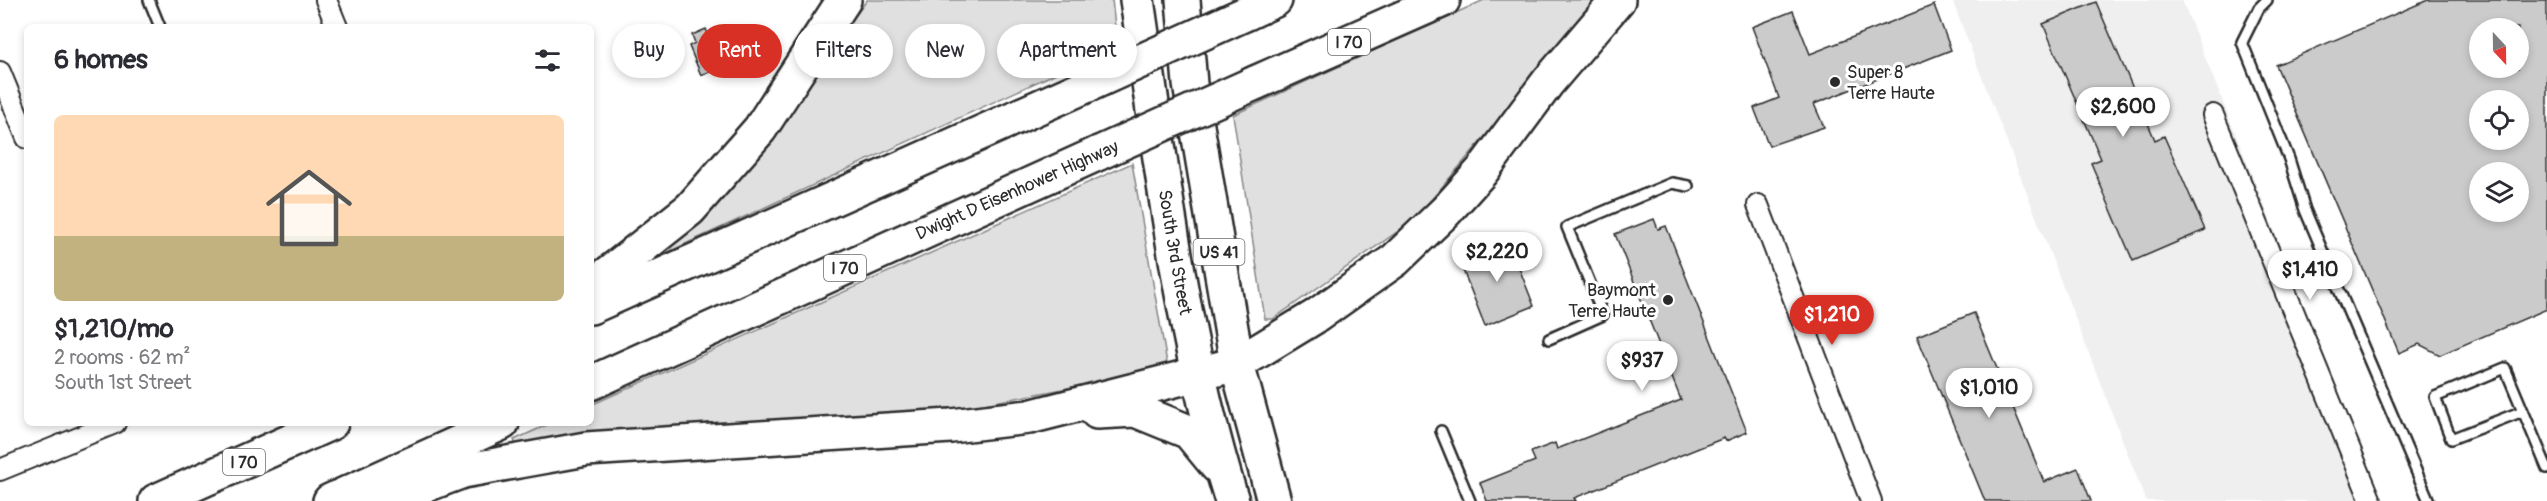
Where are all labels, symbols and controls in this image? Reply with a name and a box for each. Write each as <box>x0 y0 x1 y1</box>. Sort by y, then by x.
north arrow <box>2469 18 2529 78</box>
map controls <box>2469 18 2529 222</box>
chip: Buy <box>612 24 685 78</box>
chip: Rent <box>697 24 782 78</box>
chip: Filters <box>794 24 893 78</box>
chip: New <box>905 24 985 78</box>
chip: Apartment <box>997 24 1137 78</box>
road number: I 70 <box>1328 29 1370 55</box>
text: 6 homes <box>54 44 148 76</box>
icon: filters <box>531 44 564 77</box>
place label: Super 8 Terre Haute <box>1847 61 1935 105</box>
marker: Super 8 Terre Haute <box>1828 75 1842 89</box>
pin: $2,600 <box>2074 87 2172 138</box>
button: locate <box>2469 90 2529 150</box>
text: $2,600 <box>2090 94 2156 119</box>
street label: Dwight D Eisenhower Highway <box>912 135 1123 246</box>
icon: home <box>255 154 363 262</box>
button: layers <box>2469 162 2529 222</box>
street label: South 3rd Street <box>1153 188 1197 317</box>
pin: $2,220 <box>1448 232 1546 283</box>
road number: US 41 <box>1194 239 1244 265</box>
text: $2,220 <box>1465 239 1529 264</box>
pin: $1,410 <box>2261 250 2359 301</box>
road number: I 70 <box>824 255 866 281</box>
text: $1,410 <box>2282 257 2338 282</box>
place label: Baymont Terre Haute <box>1568 279 1657 323</box>
marker: Baymont Terre Haute <box>1661 293 1675 307</box>
pin: $1,210 <box>1783 295 1881 346</box>
text: $1,210 <box>1804 302 1860 327</box>
text: $1,210/mo <box>54 313 174 345</box>
pin: $937 <box>1606 341 1678 392</box>
text: 2 rooms · 62 m² <box>54 345 190 370</box>
text: $937 <box>1621 348 1663 373</box>
pin: $1,010 <box>1940 368 2038 419</box>
text: South 1st Street <box>54 370 192 395</box>
text: $1,010 <box>1960 375 2018 400</box>
road number: I 70 <box>223 449 265 475</box>

